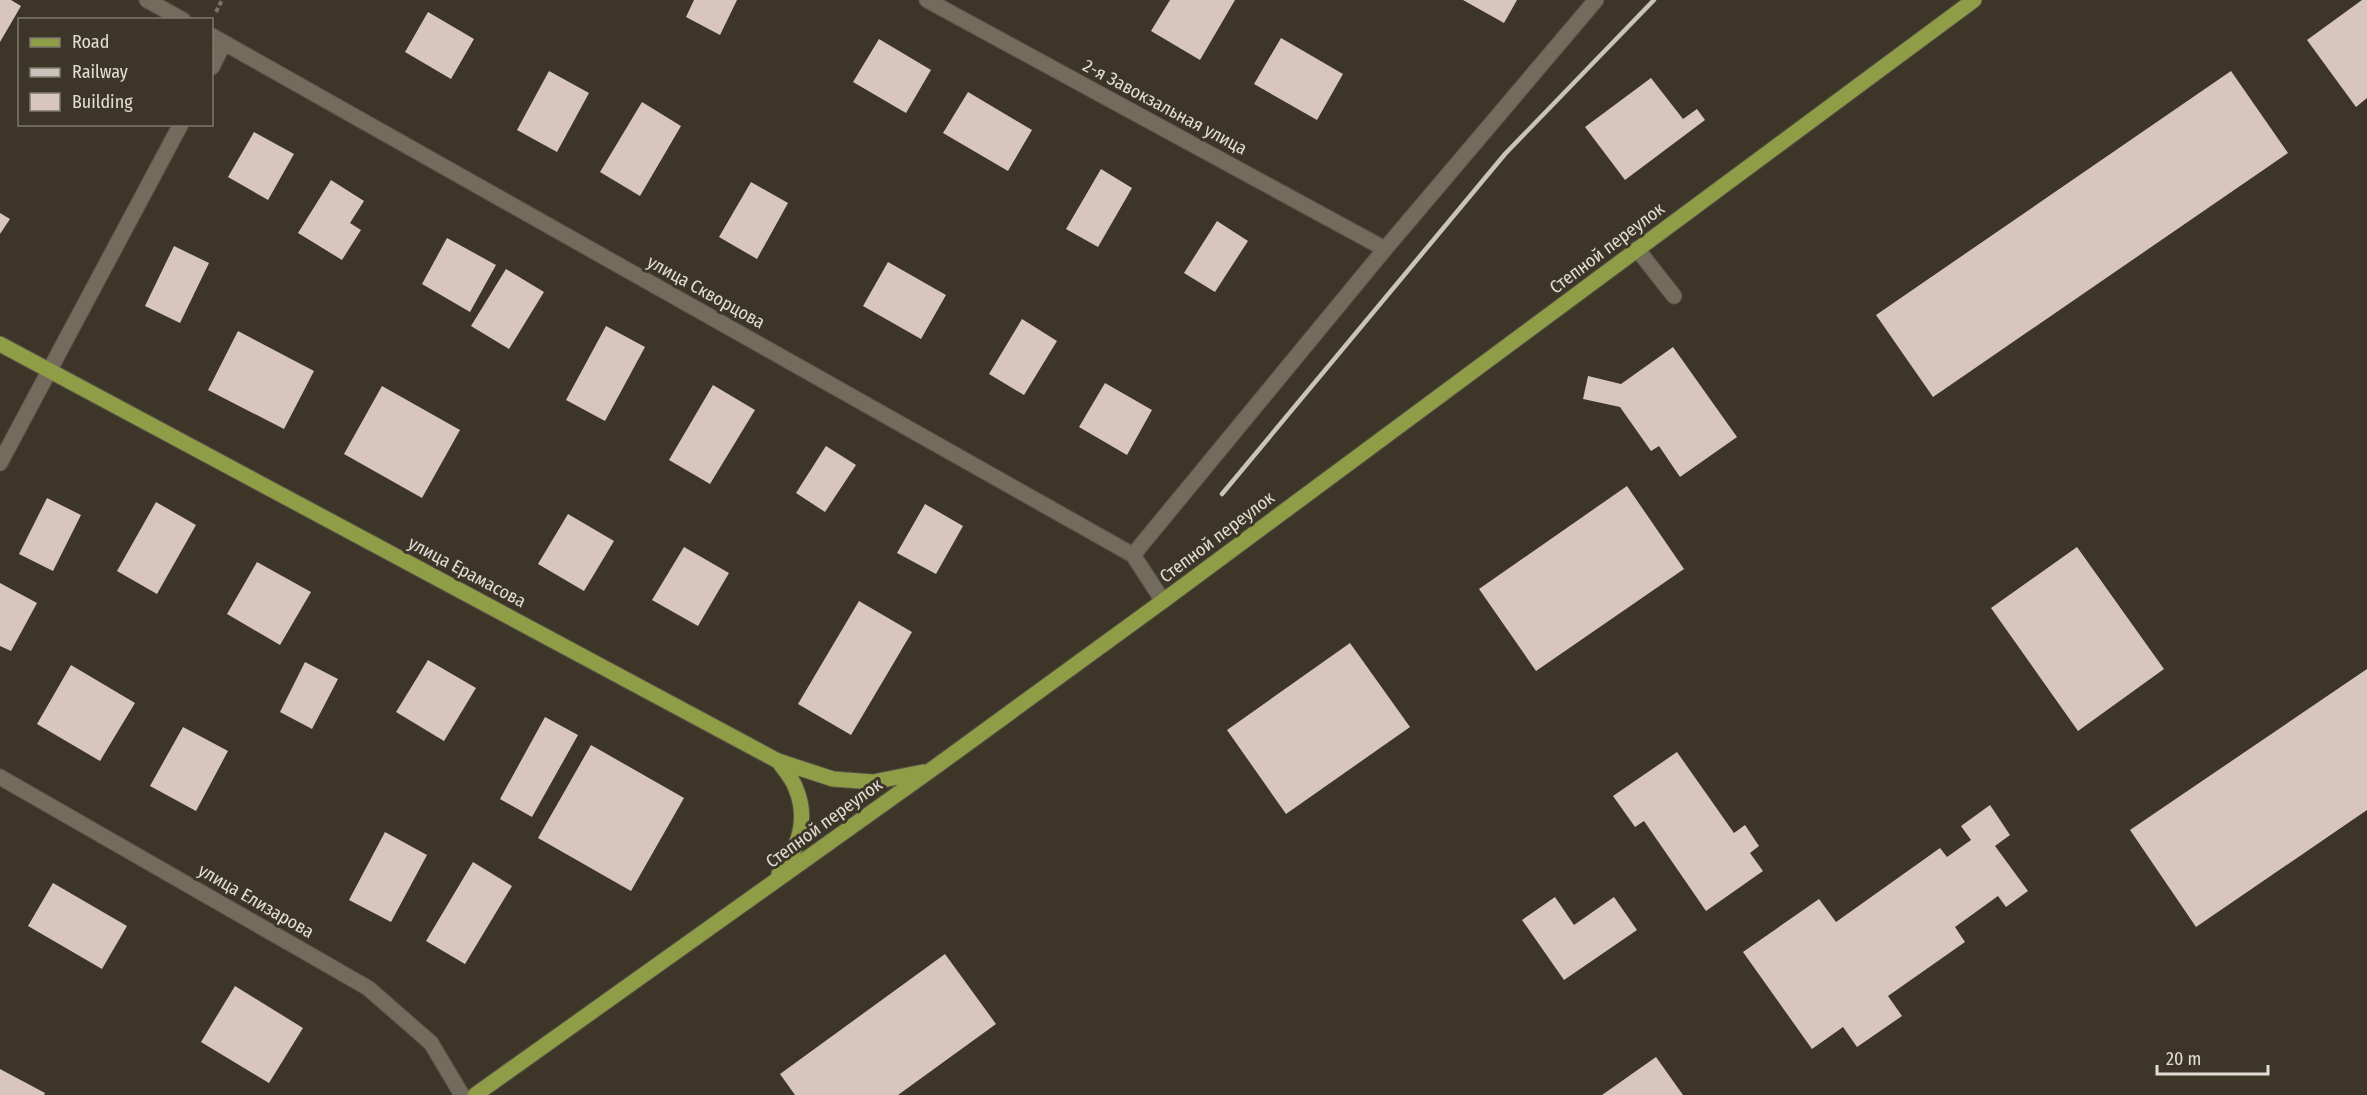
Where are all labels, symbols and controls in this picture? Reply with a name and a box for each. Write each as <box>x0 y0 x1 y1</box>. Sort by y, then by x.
legend <box>18 18 213 126</box>
text: Road <box>72 31 109 53</box>
street label: 2-я Завокзальная улица <box>1079 54 1251 160</box>
text: Railway <box>72 61 128 83</box>
text: Building <box>72 91 133 113</box>
street label: Степной переулок <box>1545 197 1669 298</box>
street label: улица Скворцова <box>643 251 769 334</box>
street label: Степной переулок <box>1155 486 1279 587</box>
street label: улица Ерамасова <box>404 532 530 612</box>
street label: Степной переулок <box>762 773 887 873</box>
street label: улица Елизарова <box>194 859 318 943</box>
scale bar <box>2157 1038 2268 1076</box>
text: 20 m <box>2166 1048 2201 1070</box>

